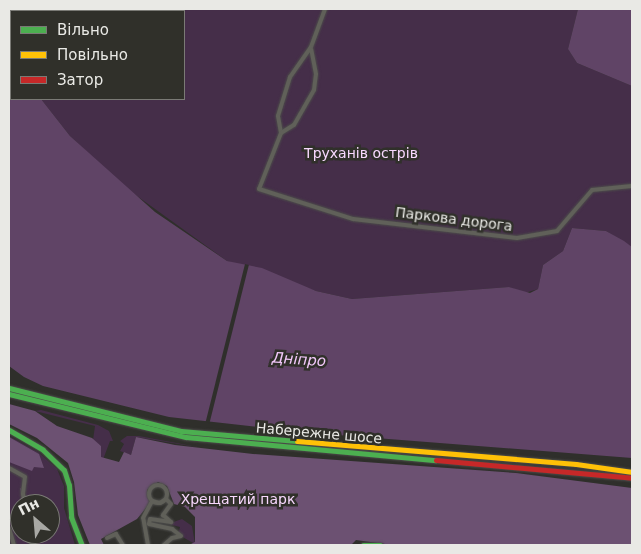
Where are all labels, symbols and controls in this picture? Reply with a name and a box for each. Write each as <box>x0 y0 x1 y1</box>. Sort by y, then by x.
legend <box>10 10 185 100</box>
text: Вільно <box>57 21 109 39</box>
text: Повільно <box>57 46 128 64</box>
text: Затор <box>57 71 103 89</box>
park label: Труханів острів <box>304 145 418 161</box>
street label: Паркова дорога <box>394 203 514 235</box>
water label: Дніпро <box>271 349 327 371</box>
street label: Набережне шосе <box>255 419 383 447</box>
park label: Хрещатий парк <box>181 491 295 507</box>
north arrow <box>10 494 60 544</box>
text: Пн <box>15 495 42 519</box>

